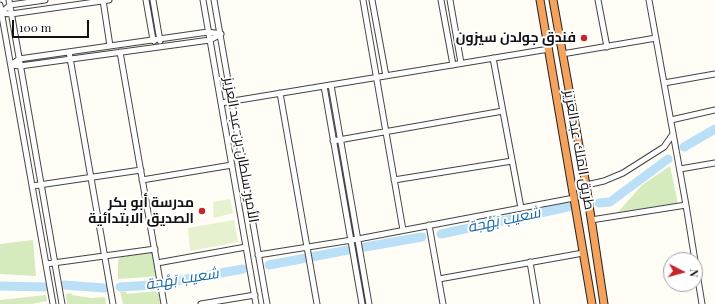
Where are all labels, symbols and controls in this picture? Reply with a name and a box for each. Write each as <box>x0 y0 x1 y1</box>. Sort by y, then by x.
scale bar <box>14 12 91 38</box>
text: 100 m <box>19 19 51 35</box>
place label: فندق جولدن سيزون <box>456 30 576 46</box>
marker: فندق جولدن سيزون <box>579 33 589 43</box>
street label: الأمير سلطان بن عبد العزيز <box>220 76 262 224</box>
street label: طريق الملك عبدالعزيز <box>560 89 598 211</box>
place label: مدرسة أبو بكر الصديق الابتدائية <box>88 195 194 228</box>
water label: شعيب بَهْجة <box>466 204 542 236</box>
marker: مدرسة أبو بكر الصديق الابتدائية <box>197 206 207 216</box>
north arrow <box>663 252 703 292</box>
water label: شعيب بَهْجة <box>144 264 220 294</box>
text: N <box>687 268 702 278</box>

